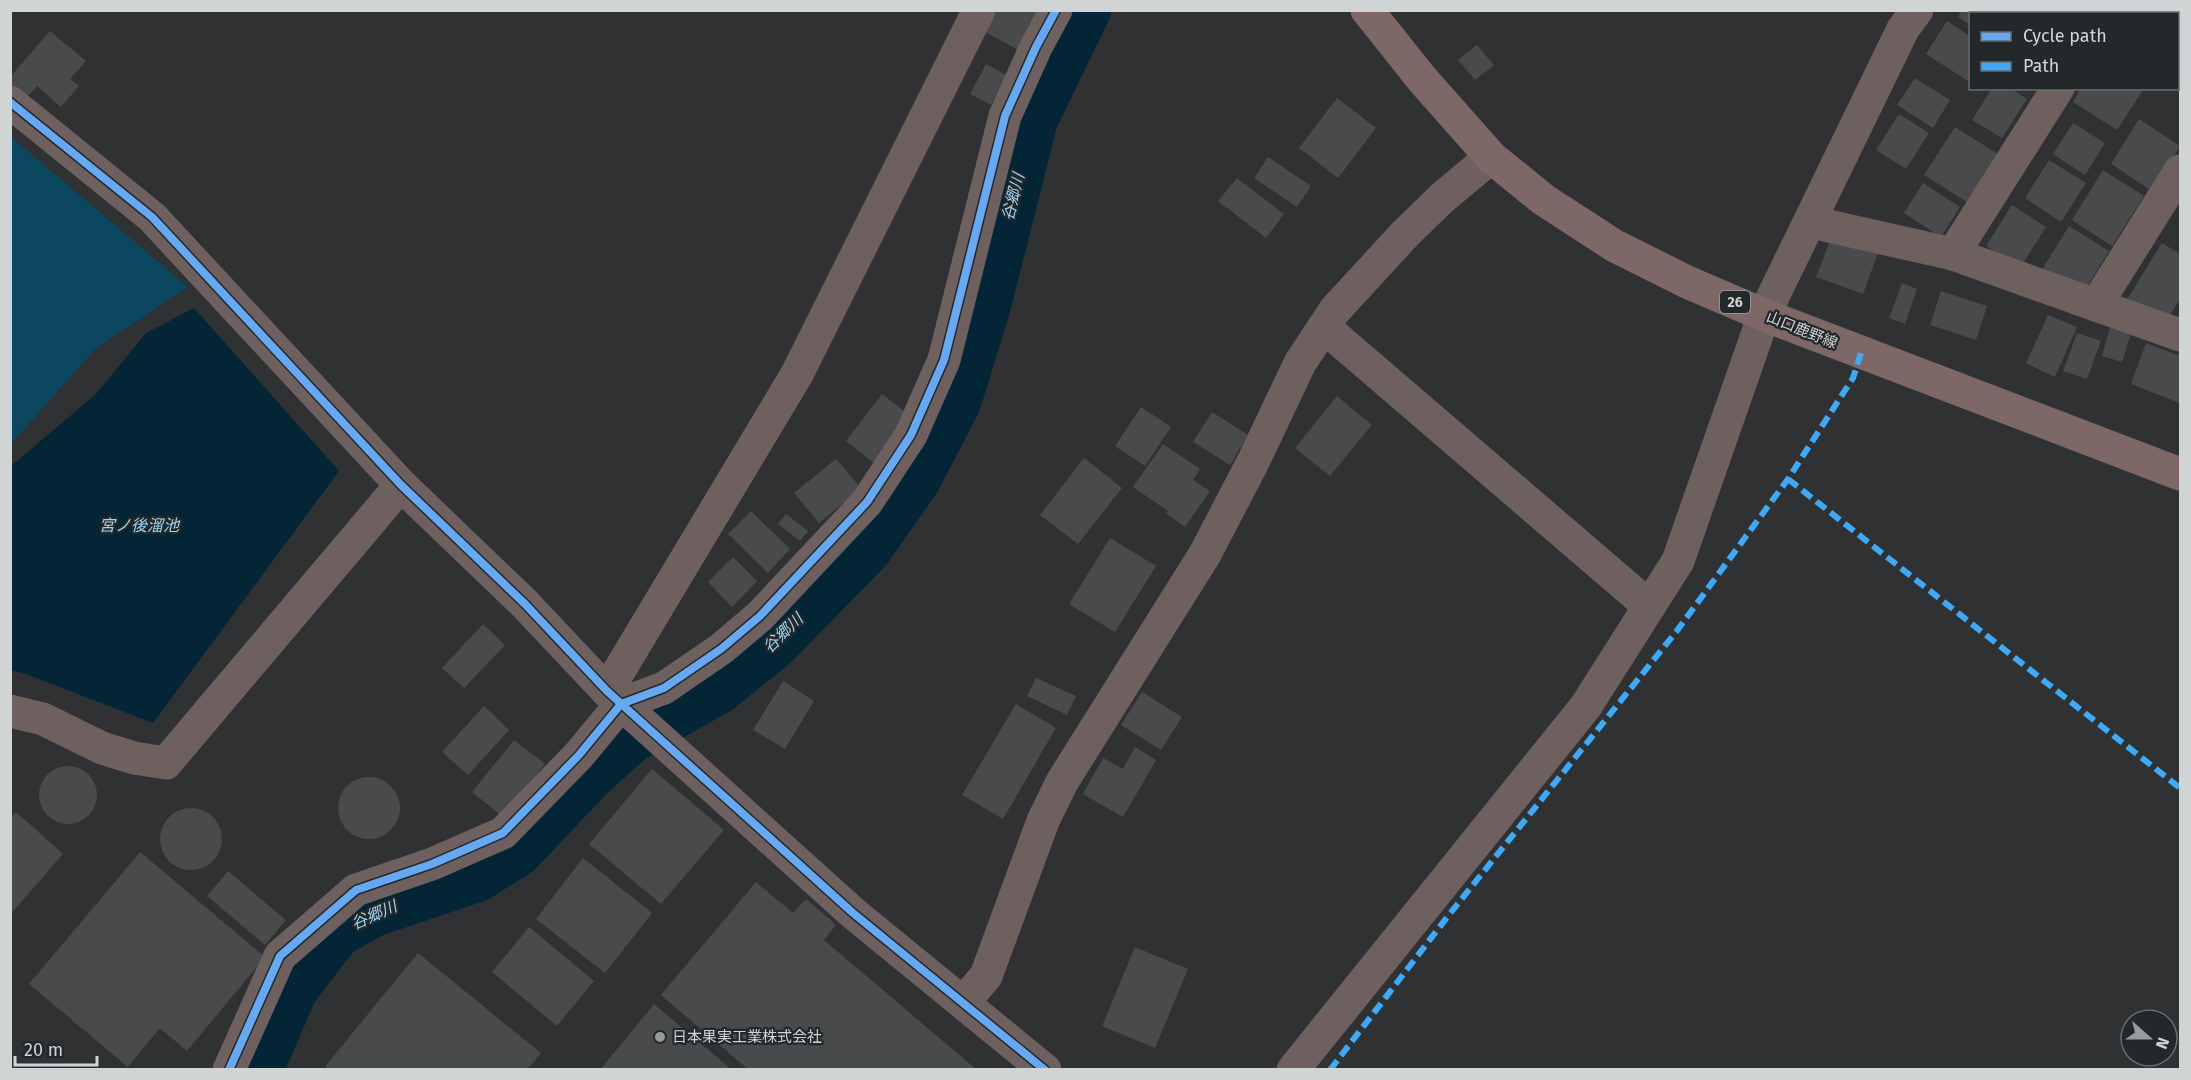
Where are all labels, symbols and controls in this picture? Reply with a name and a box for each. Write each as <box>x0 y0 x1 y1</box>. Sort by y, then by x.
legend <box>1969 12 2179 90</box>
text: Cycle path <box>2023 25 2107 47</box>
text: Path <box>2023 55 2059 77</box>
water label: 谷郷川 <box>998 169 1029 223</box>
road number: 26 <box>1720 291 1750 313</box>
street label: 山口鹿野線 <box>1764 308 1840 352</box>
water label: 宮ノ後溜池 <box>99 516 181 535</box>
water label: 谷郷川 <box>759 608 808 657</box>
water label: 谷郷川 <box>348 896 402 933</box>
north arrow <box>2119 1008 2179 1068</box>
place label: 日本果実工業株式会社 <box>672 1028 822 1046</box>
scale bar <box>15 1029 98 1067</box>
marker: 日本果実工業株式会社 <box>653 1030 667 1044</box>
text: N <box>2152 1035 2173 1052</box>
text: 20 m <box>24 1039 63 1061</box>

